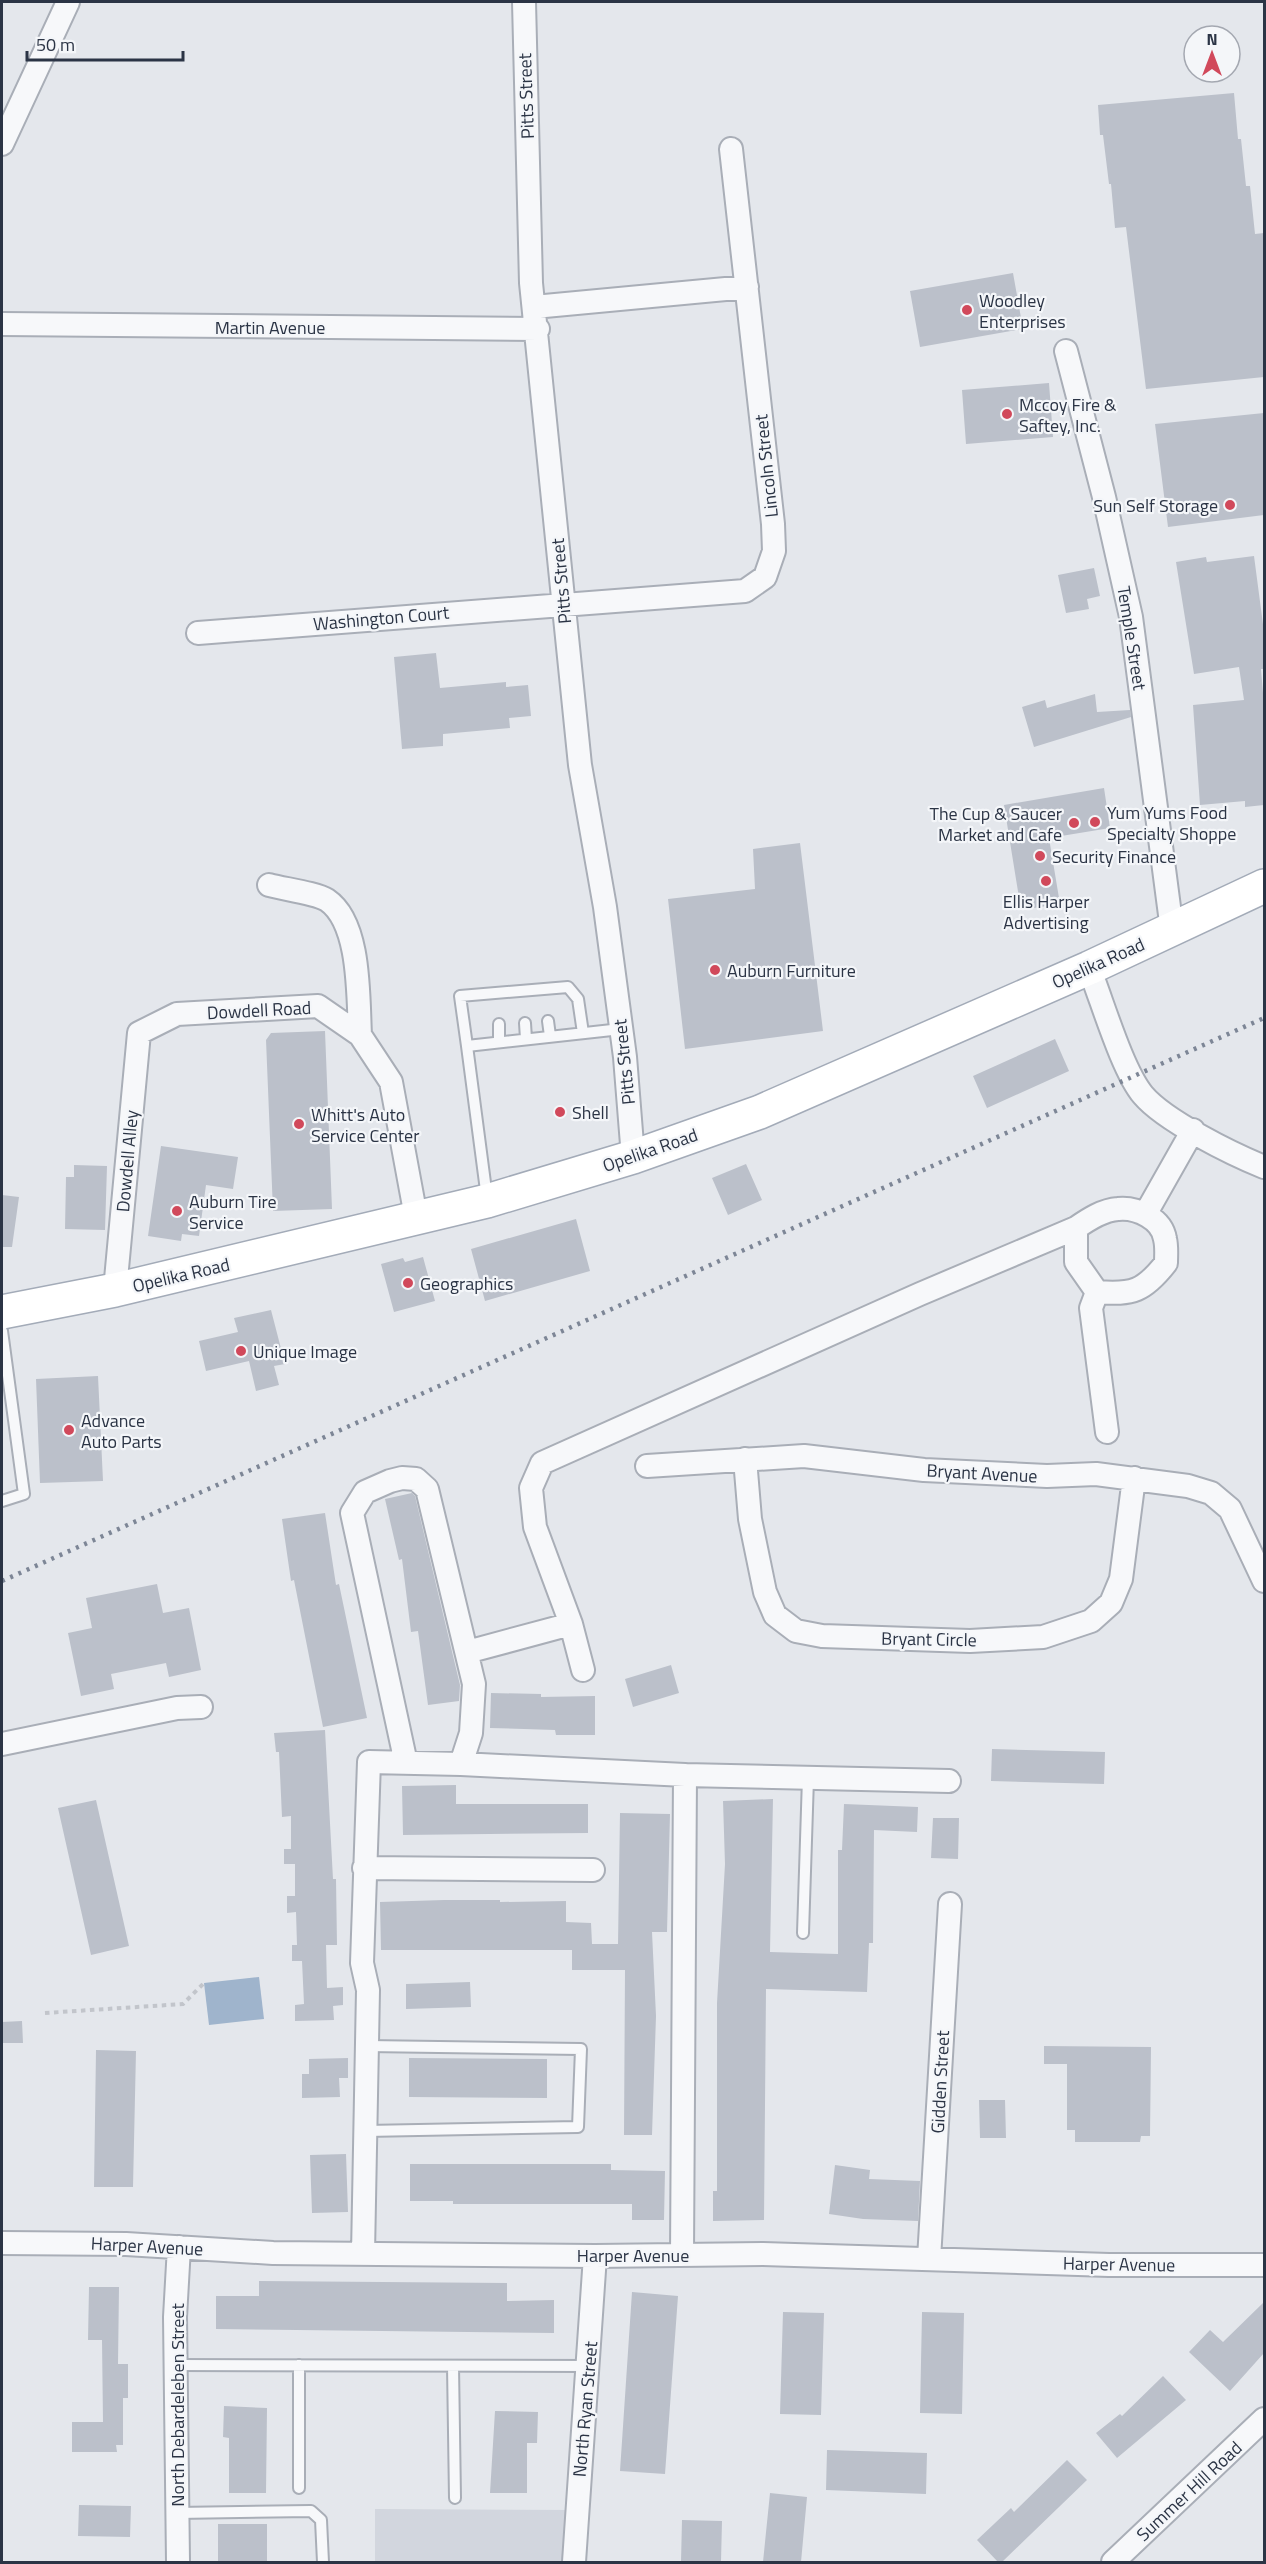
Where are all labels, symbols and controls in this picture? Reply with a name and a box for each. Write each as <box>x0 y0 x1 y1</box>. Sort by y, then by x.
scale bar <box>27 24 183 62</box>
north arrow <box>1182 24 1242 84</box>
text: N <box>1206 27 1218 51</box>
text: 50 m <box>36 31 75 58</box>
street label: Pitts Street <box>511 52 541 139</box>
place label: Woodley Enterprises <box>979 287 1066 335</box>
marker: Woodley Enterprises <box>960 303 974 317</box>
street label: Martin Avenue <box>215 314 325 341</box>
place label: Mccoy Fire & Saftey, Inc. <box>1019 391 1117 439</box>
marker: Mccoy Fire & Saftey, Inc. <box>1000 407 1014 421</box>
street label: Lincoln Street <box>747 412 785 519</box>
place label: Sun Self Storage <box>1093 492 1218 519</box>
marker: Sun Self Storage <box>1223 498 1237 512</box>
street label: Pitts Street <box>544 536 578 625</box>
street label: Temple Street <box>1110 584 1154 693</box>
street label: Washington Court <box>312 599 451 637</box>
place label: Yum Yums Food Specialty Shoppe <box>1107 799 1236 847</box>
place label: The Cup & Saucer Market and Cafe <box>929 800 1062 848</box>
marker: Yum Yums Food Specialty Shoppe <box>1088 815 1102 829</box>
marker: The Cup & Saucer Market and Cafe <box>1067 816 1081 830</box>
place label: Security Finance <box>1052 843 1176 870</box>
marker: Security Finance <box>1033 849 1047 863</box>
marker: Ellis Harper Advertising <box>1039 874 1053 888</box>
place label: Ellis Harper Advertising <box>1003 888 1089 936</box>
street label: Opelika Road <box>1047 931 1149 995</box>
place label: Auburn Furniture <box>727 957 856 984</box>
marker: Auburn Furniture <box>708 963 722 977</box>
street label: Dowdell Road <box>206 994 312 1026</box>
street label: Pitts Street <box>606 1017 642 1106</box>
place label: Shell <box>572 1099 609 1126</box>
place label: Whitt's Auto Service Center <box>311 1101 419 1149</box>
marker: Shell <box>553 1105 567 1119</box>
street label: Dowdell Alley <box>109 1109 145 1213</box>
marker: Whitt's Auto Service Center <box>292 1117 306 1131</box>
street label: Opelika Road <box>599 1121 701 1179</box>
place label: Auburn Tire Service <box>189 1188 277 1236</box>
marker: Auburn Tire Service <box>170 1204 184 1218</box>
street label: Opelika Road <box>130 1251 232 1299</box>
place label: Geographics <box>420 1270 514 1297</box>
marker: Geographics <box>401 1276 415 1290</box>
place label: Unique Image <box>253 1338 357 1365</box>
marker: Unique Image <box>234 1344 248 1358</box>
place label: Advance Auto Parts <box>81 1407 162 1455</box>
marker: Advance Auto Parts <box>62 1423 76 1437</box>
street label: Bryant Avenue <box>926 1457 1038 1489</box>
street label: Bryant Circle <box>881 1625 977 1653</box>
street label: Gidden Street <box>924 2029 956 2134</box>
street label: Harper Avenue <box>90 2230 204 2262</box>
street label: Harper Avenue <box>577 2242 689 2269</box>
street label: Harper Avenue <box>1063 2250 1175 2278</box>
street label: North Debardeleben Street <box>164 2303 191 2507</box>
street label: North Ryan Street <box>566 2339 604 2478</box>
street label: Summer Hill Road <box>1130 2435 1248 2547</box>

